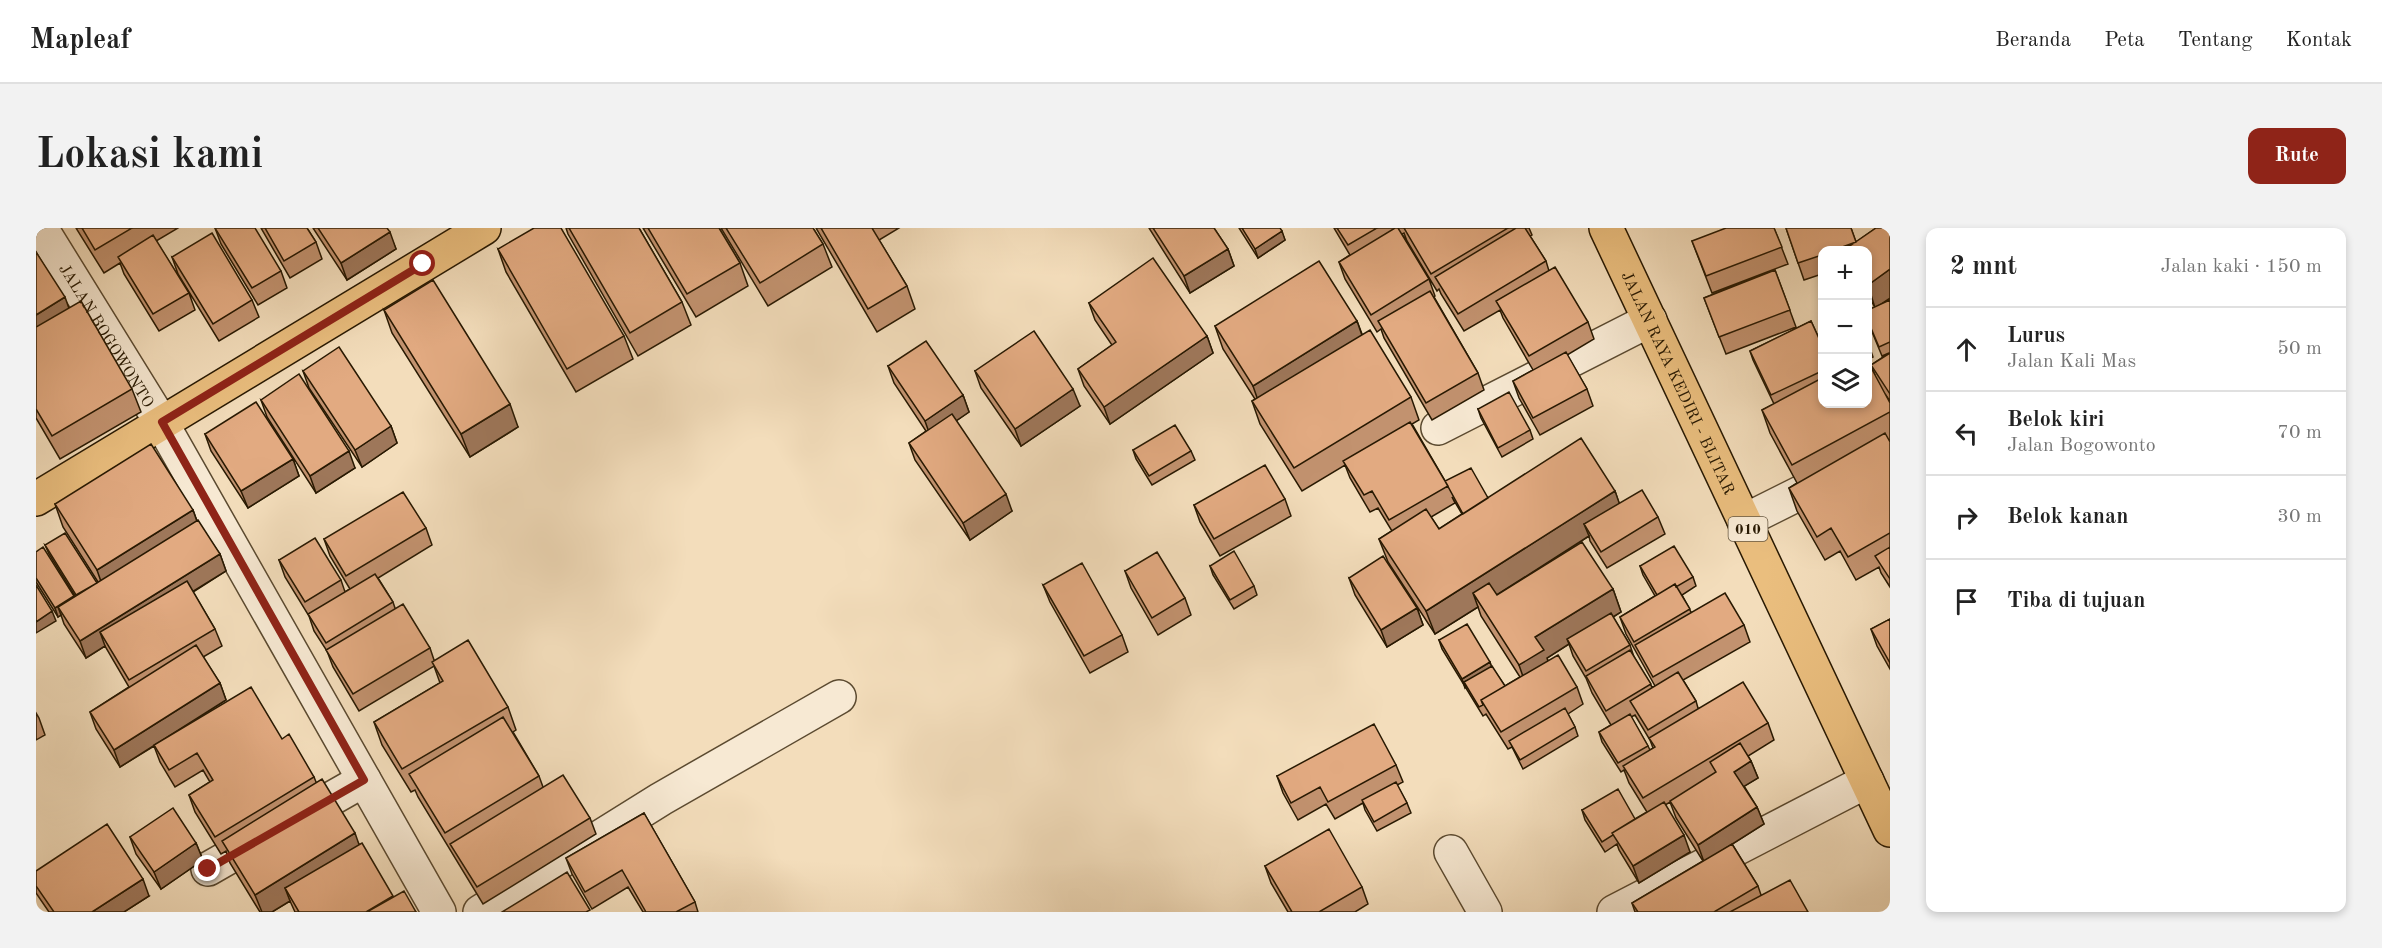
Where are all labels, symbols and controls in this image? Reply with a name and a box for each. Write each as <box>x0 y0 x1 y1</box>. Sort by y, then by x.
text: Mapleaf <box>30 27 130 55</box>
text: Beranda <box>1995 30 2071 51</box>
text: Peta <box>2104 30 2145 51</box>
text: Tentang <box>2178 30 2253 51</box>
text: Kontak <box>2286 30 2352 51</box>
button: Rute <box>2248 128 2346 184</box>
text: Lokasi kami <box>36 135 263 177</box>
map controls <box>1818 246 1872 408</box>
button: + <box>1818 246 1872 300</box>
route start <box>409 250 435 276</box>
text: 2 mnt <box>1950 254 2017 280</box>
text: Jalan kaki · 150 m <box>2160 257 2322 277</box>
street label: JALAN BOGOWONTO <box>55 262 156 411</box>
street label: JALAN RAYA KEDIRI - BLITAR <box>1618 269 1737 498</box>
button: − <box>1818 300 1872 354</box>
text: Lurus <box>2007 325 2065 347</box>
icon: ahead <box>1950 333 1983 366</box>
text: 50 m <box>2277 339 2322 359</box>
text: Jalan Kali Mas <box>2007 352 2136 372</box>
button: layers <box>1818 354 1872 408</box>
text: Belok kiri <box>2007 409 2104 431</box>
icon: left <box>1950 417 1983 450</box>
text: 70 m <box>2277 423 2322 443</box>
text: Jalan Bogowonto <box>2007 436 2156 456</box>
icon: right <box>1950 501 1983 534</box>
text: Belok kanan <box>2007 506 2129 528</box>
text: 30 m <box>2277 507 2322 527</box>
road number: 010 <box>1728 517 1768 541</box>
icon: arrive <box>1950 585 1983 618</box>
text: Tiba di tujuan <box>2007 590 2145 612</box>
route end <box>194 855 220 881</box>

